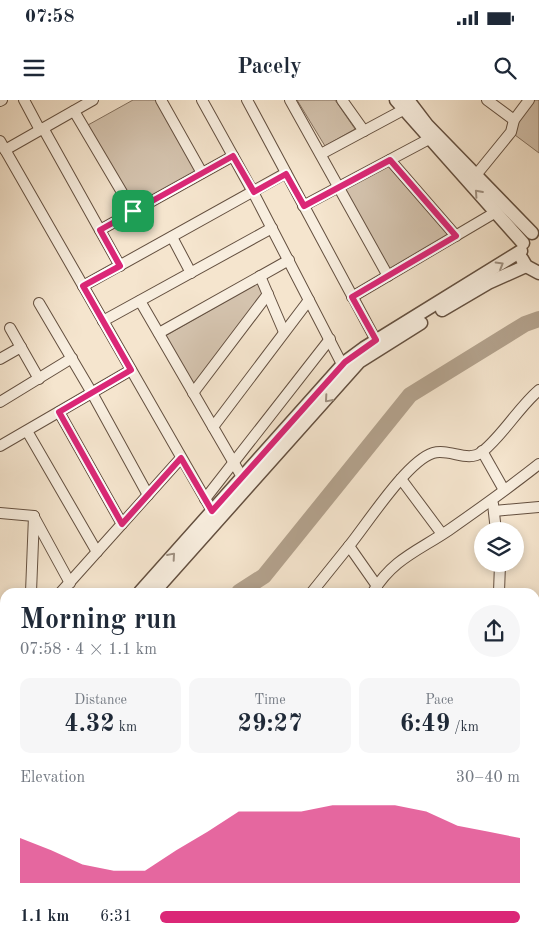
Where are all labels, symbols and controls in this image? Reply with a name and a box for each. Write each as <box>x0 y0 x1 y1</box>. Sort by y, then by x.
text: 07:58 <box>25 8 74 27</box>
icon: menu <box>20 54 48 82</box>
icon: search <box>491 54 519 82</box>
text: Pacely <box>237 56 302 78</box>
pin <box>112 190 154 232</box>
one-way arrow <box>475 190 484 199</box>
icon: arrive <box>119 197 147 225</box>
one-way arrow <box>494 262 503 272</box>
one-way arrow <box>324 393 333 402</box>
map controls <box>474 522 524 572</box>
button: layers <box>474 522 524 572</box>
one-way arrow <box>166 553 175 562</box>
button: share <box>468 605 520 657</box>
text: Morning run <box>20 607 177 635</box>
text: 07:58 · 4 × 1.1 km <box>20 642 157 658</box>
text: Distance <box>74 693 127 707</box>
text: Time <box>254 693 286 707</box>
text: Pace <box>425 693 454 707</box>
text: 4.32 <box>64 712 115 737</box>
text: 29:27 <box>237 712 303 737</box>
text: 6:49 <box>400 712 450 737</box>
text: km <box>115 720 137 734</box>
text: /km <box>450 720 479 734</box>
text: Elevation <box>20 770 85 786</box>
text: 30–40 m <box>456 770 520 786</box>
text: 1.1 km <box>20 909 69 925</box>
text: 6:31 <box>100 909 132 925</box>

